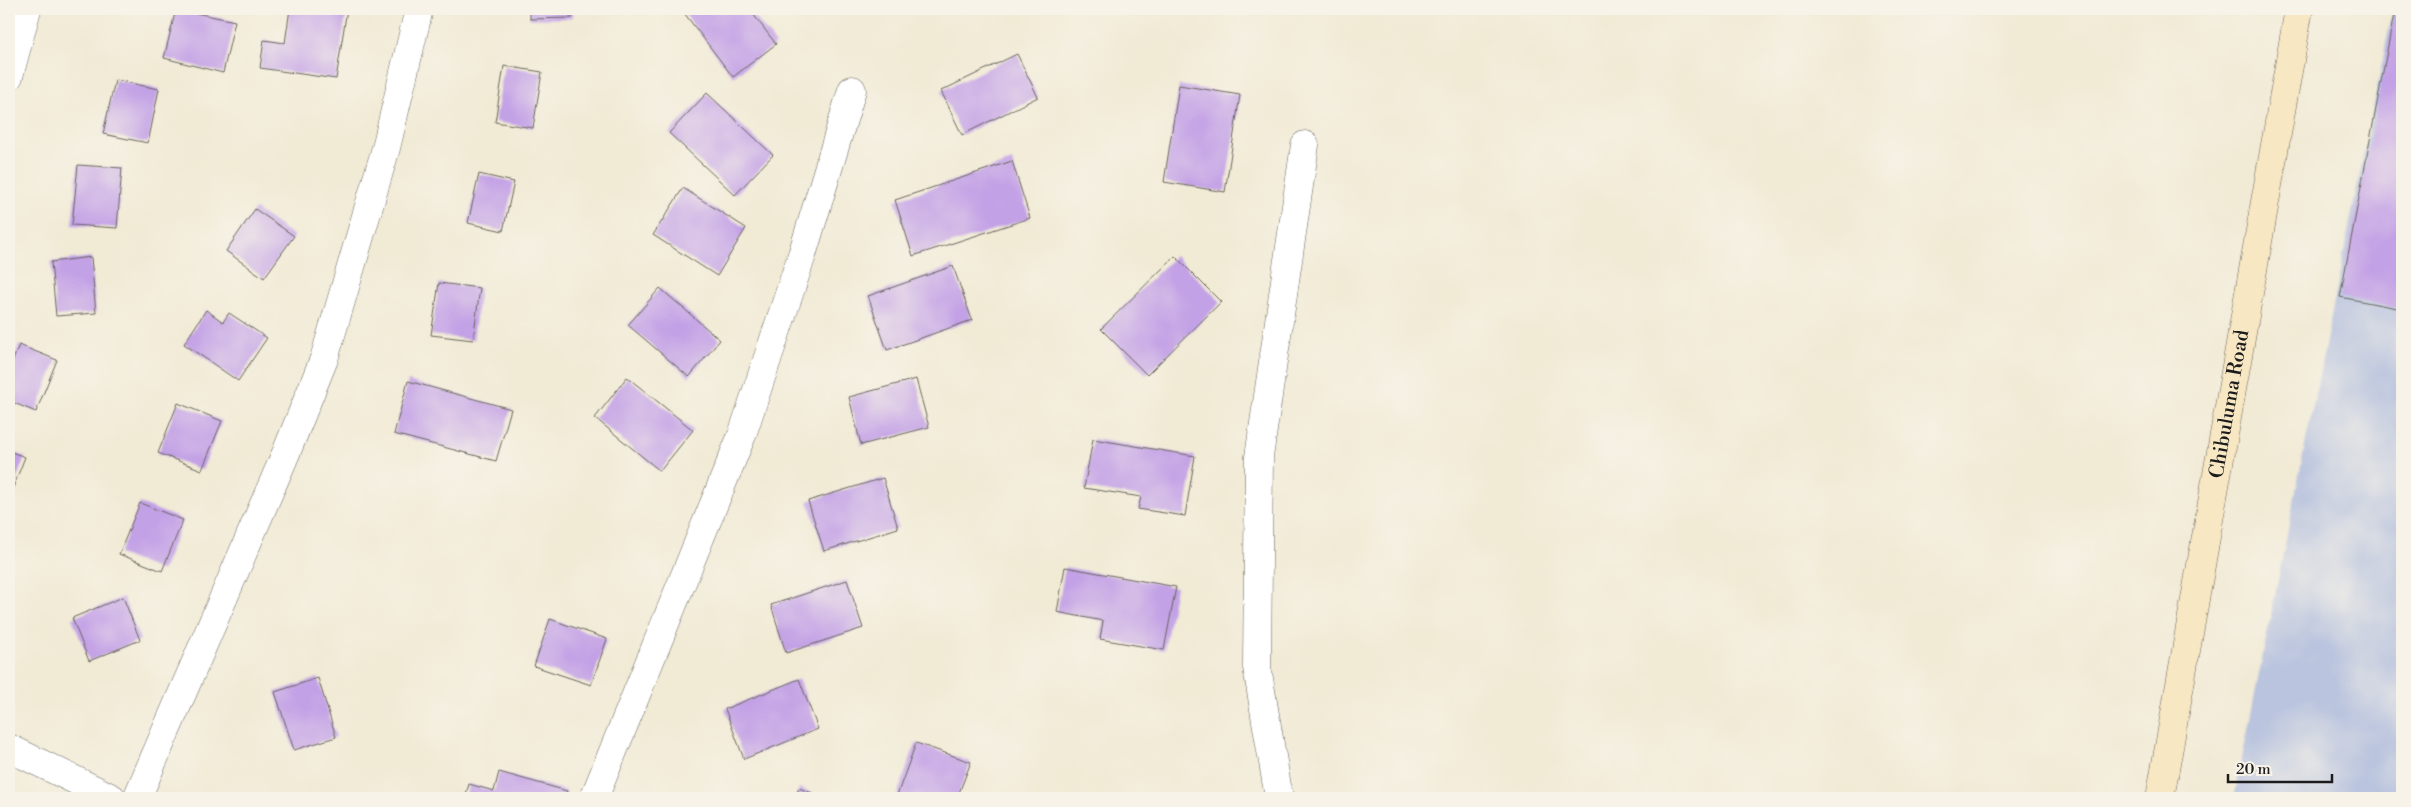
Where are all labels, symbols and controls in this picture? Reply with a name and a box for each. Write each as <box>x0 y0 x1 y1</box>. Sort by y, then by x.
street label: Chibuluma Road <box>2204 327 2255 480</box>
scale bar <box>2228 752 2332 784</box>
text: 20 m <box>2236 760 2271 779</box>

